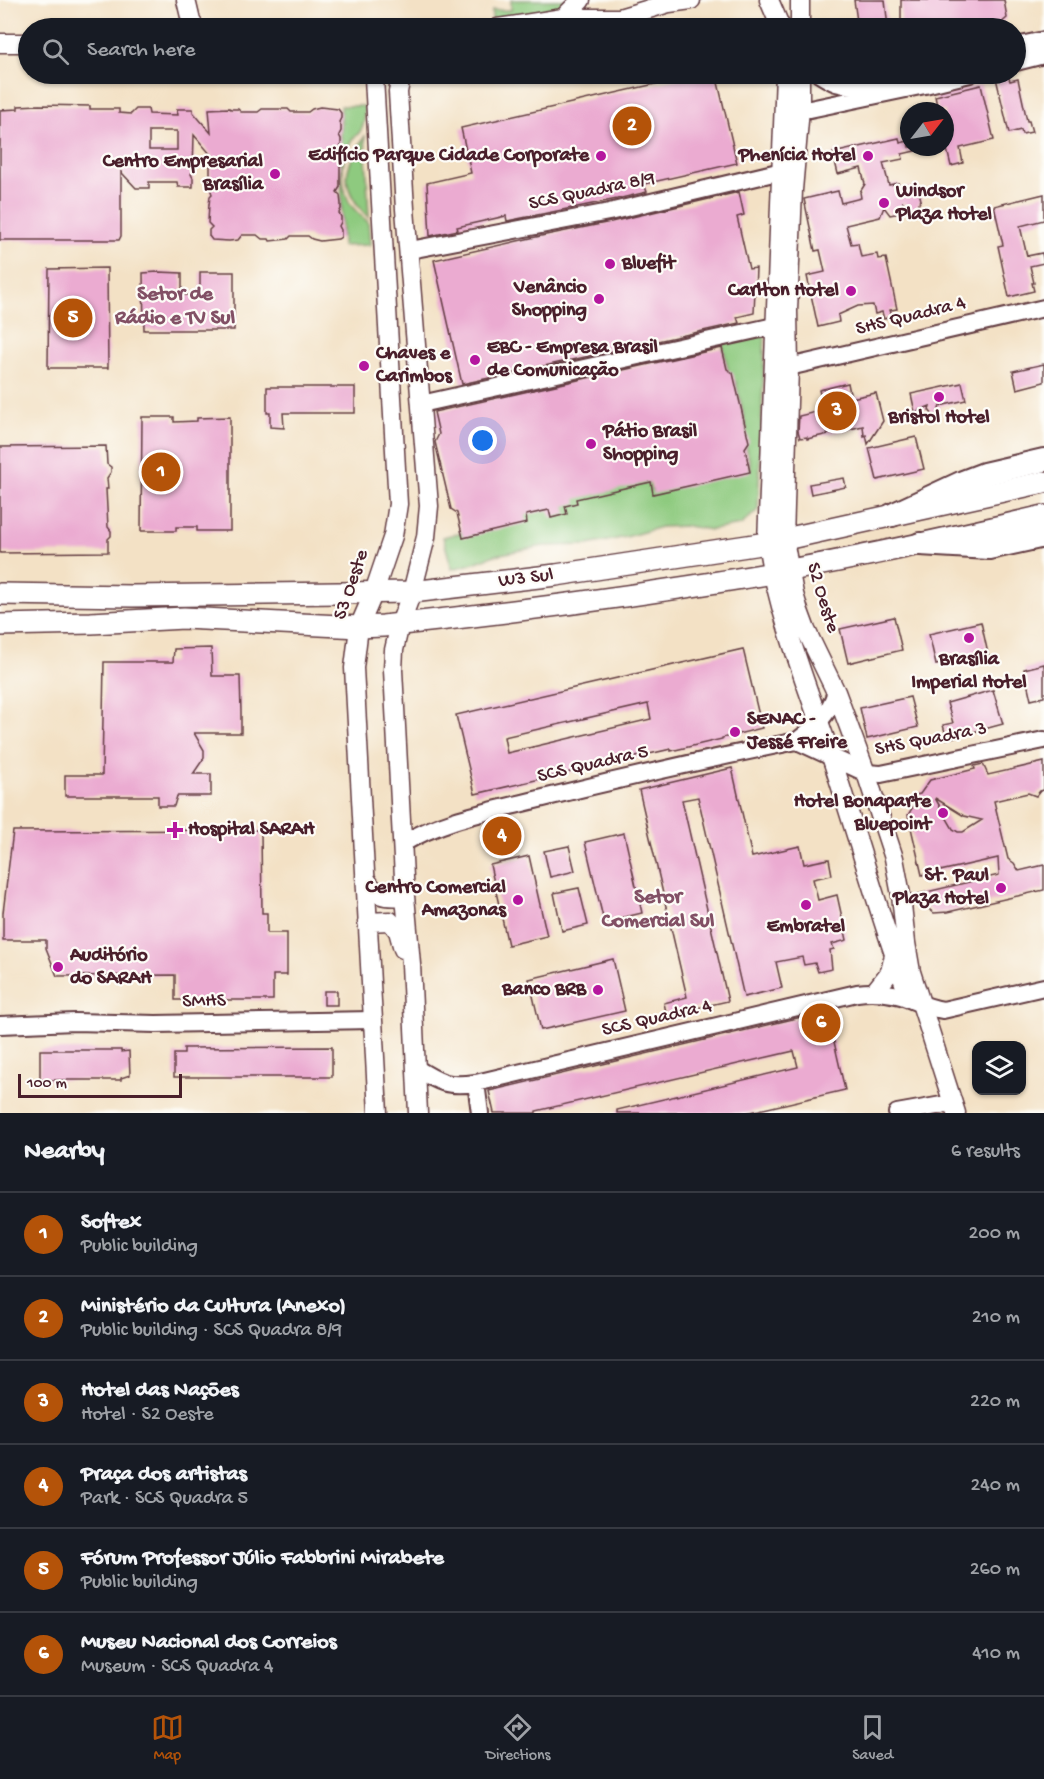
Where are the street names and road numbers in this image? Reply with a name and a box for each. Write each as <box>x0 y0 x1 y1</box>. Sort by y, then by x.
street label: SCS Quadra 8/9 <box>527 167 657 217</box>
street label: SHS Quadra 4 <box>854 292 969 342</box>
street label: S3 Oeste <box>329 546 375 623</box>
street label: S2 Oeste <box>800 560 844 636</box>
street label: W3 Sul <box>497 564 555 594</box>
street label: SHS Quadra 3 <box>873 718 989 762</box>
street label: SCS Quadra 5 <box>535 741 651 789</box>
street label: SMHS <box>182 990 227 1014</box>
street label: SCS Quadra 4 <box>600 995 715 1043</box>

